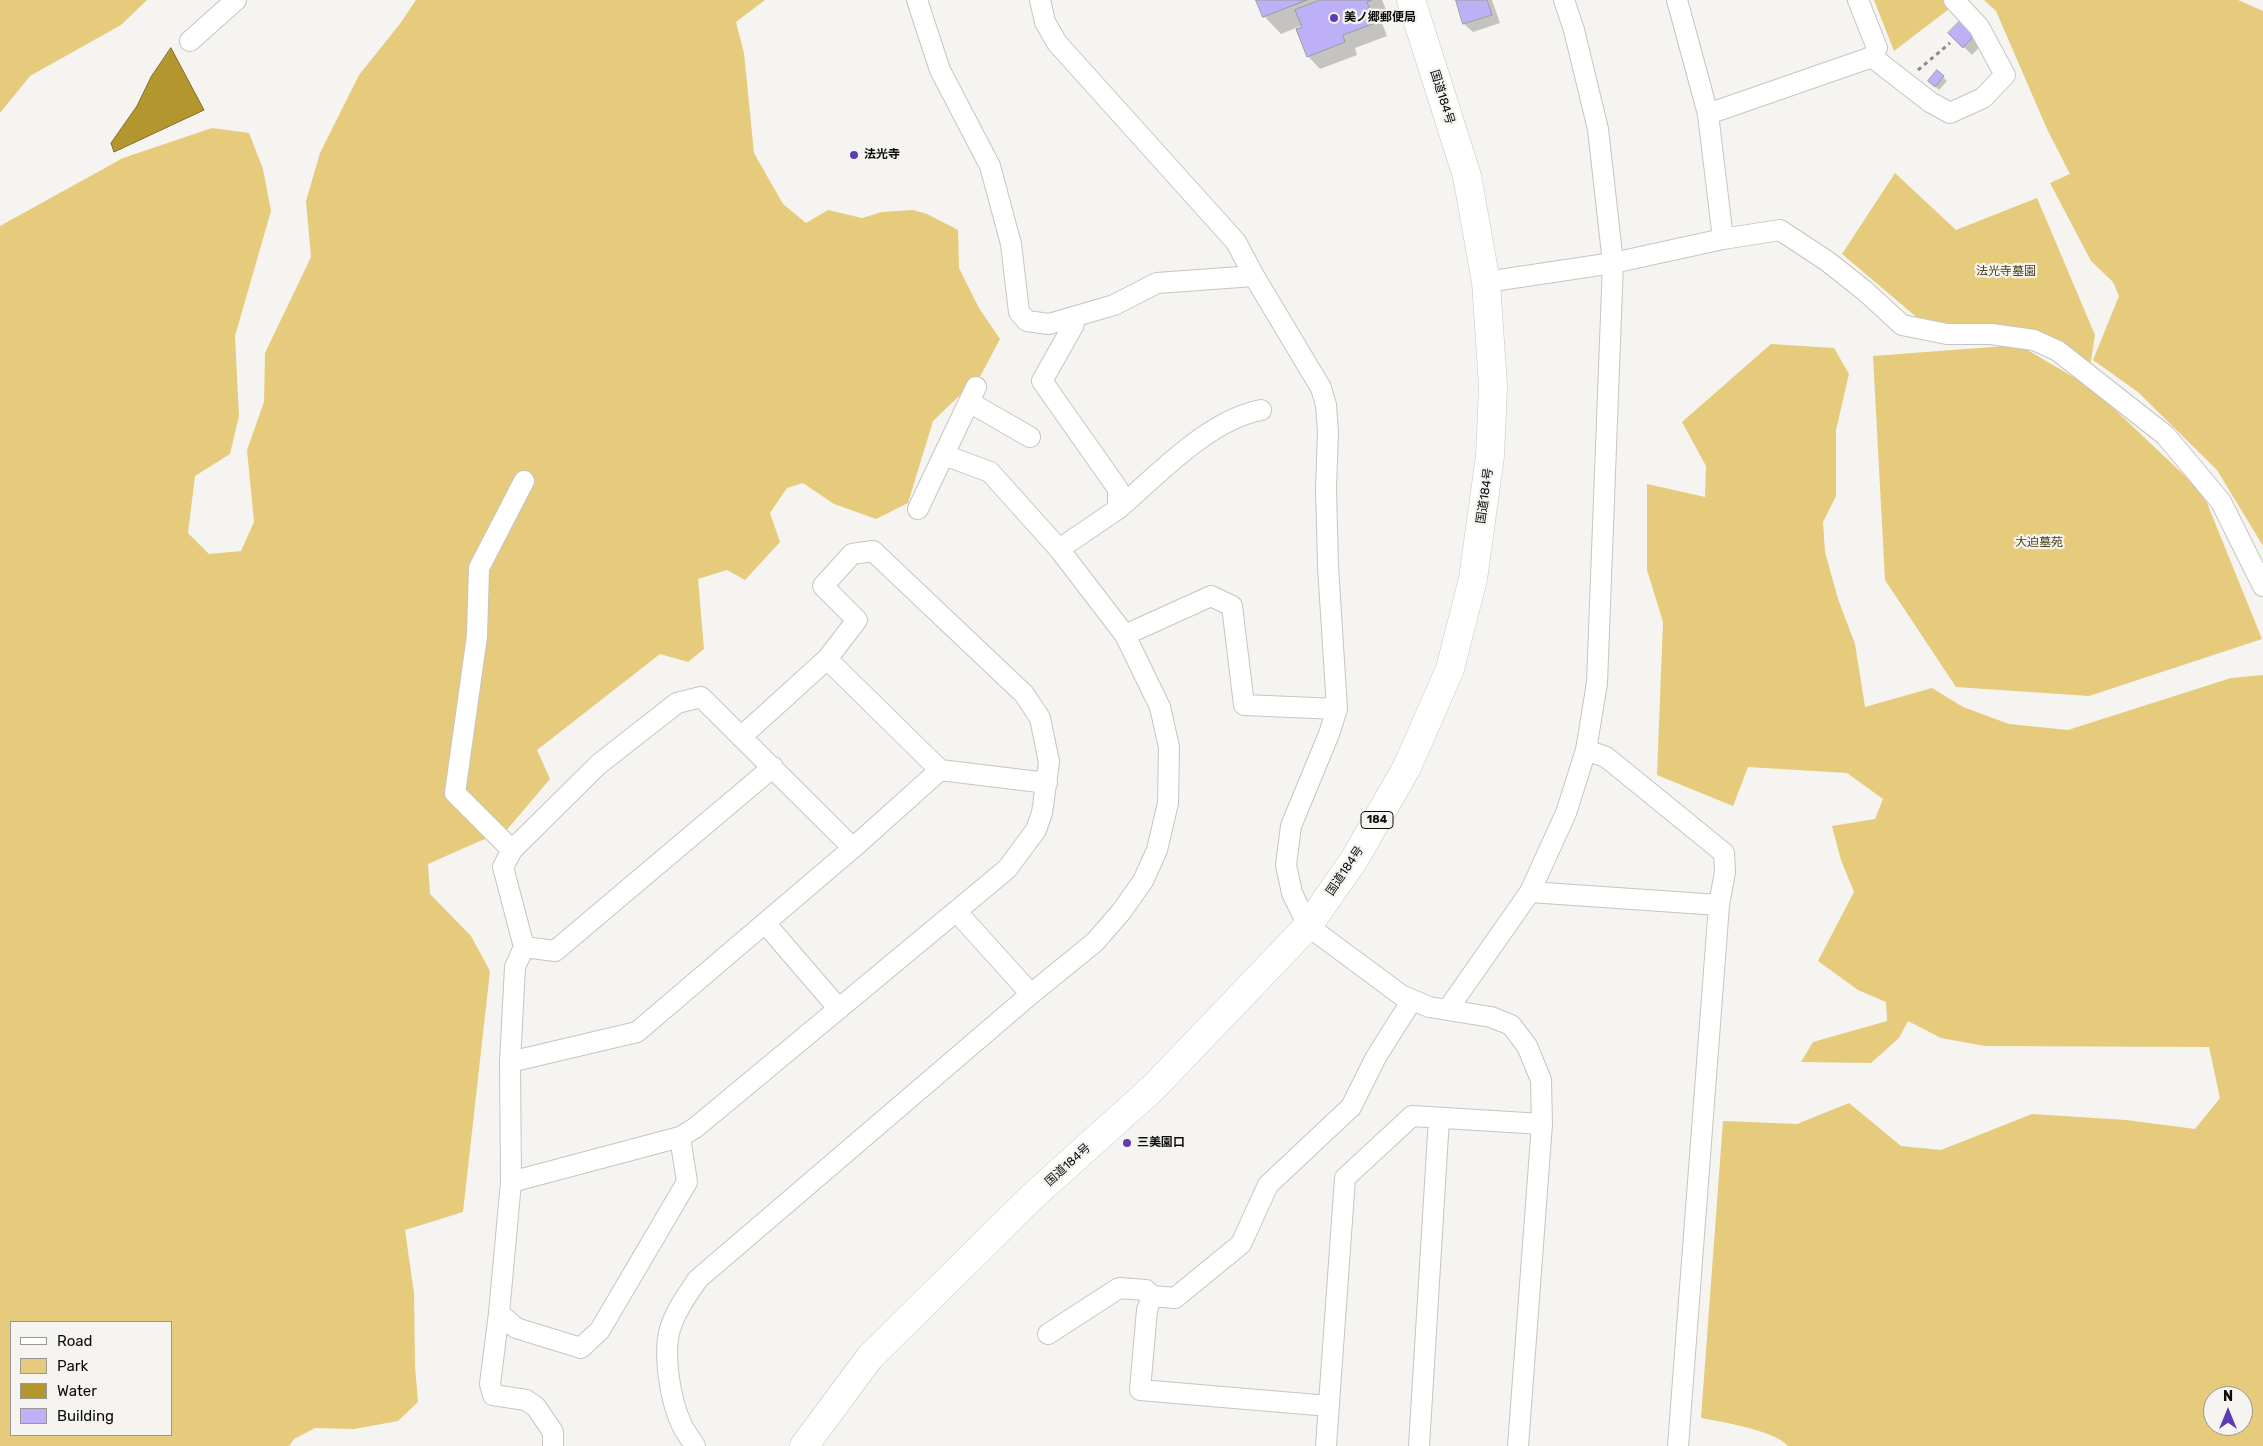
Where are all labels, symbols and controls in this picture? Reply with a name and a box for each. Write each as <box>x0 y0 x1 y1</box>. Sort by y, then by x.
place label: 美ノ郷郵便局 <box>1344 11 1416 25</box>
marker: 美ノ郷郵便局 <box>1328 12 1340 24</box>
street label: 国道184号 <box>1427 68 1457 126</box>
place label: 法光寺 <box>864 148 900 162</box>
marker: 法光寺 <box>848 149 860 161</box>
park label: 法光寺墓園 <box>1976 265 2036 279</box>
street label: 国道184号 <box>1474 467 1496 525</box>
park label: 大迫墓苑 <box>2015 536 2063 550</box>
road number: 184 <box>1361 812 1393 828</box>
street label: 国道184号 <box>1323 844 1367 898</box>
place label: 三美園口 <box>1137 1136 1185 1150</box>
marker: 三美園口 <box>1121 1137 1133 1149</box>
street label: 国道184号 <box>1042 1141 1094 1189</box>
legend <box>10 1321 172 1436</box>
text: Road <box>57 1332 93 1350</box>
text: Park <box>57 1357 88 1375</box>
text: Water <box>57 1382 97 1400</box>
north arrow <box>2203 1386 2253 1436</box>
text: N <box>2223 1388 2233 1405</box>
text: Building <box>57 1407 114 1425</box>

